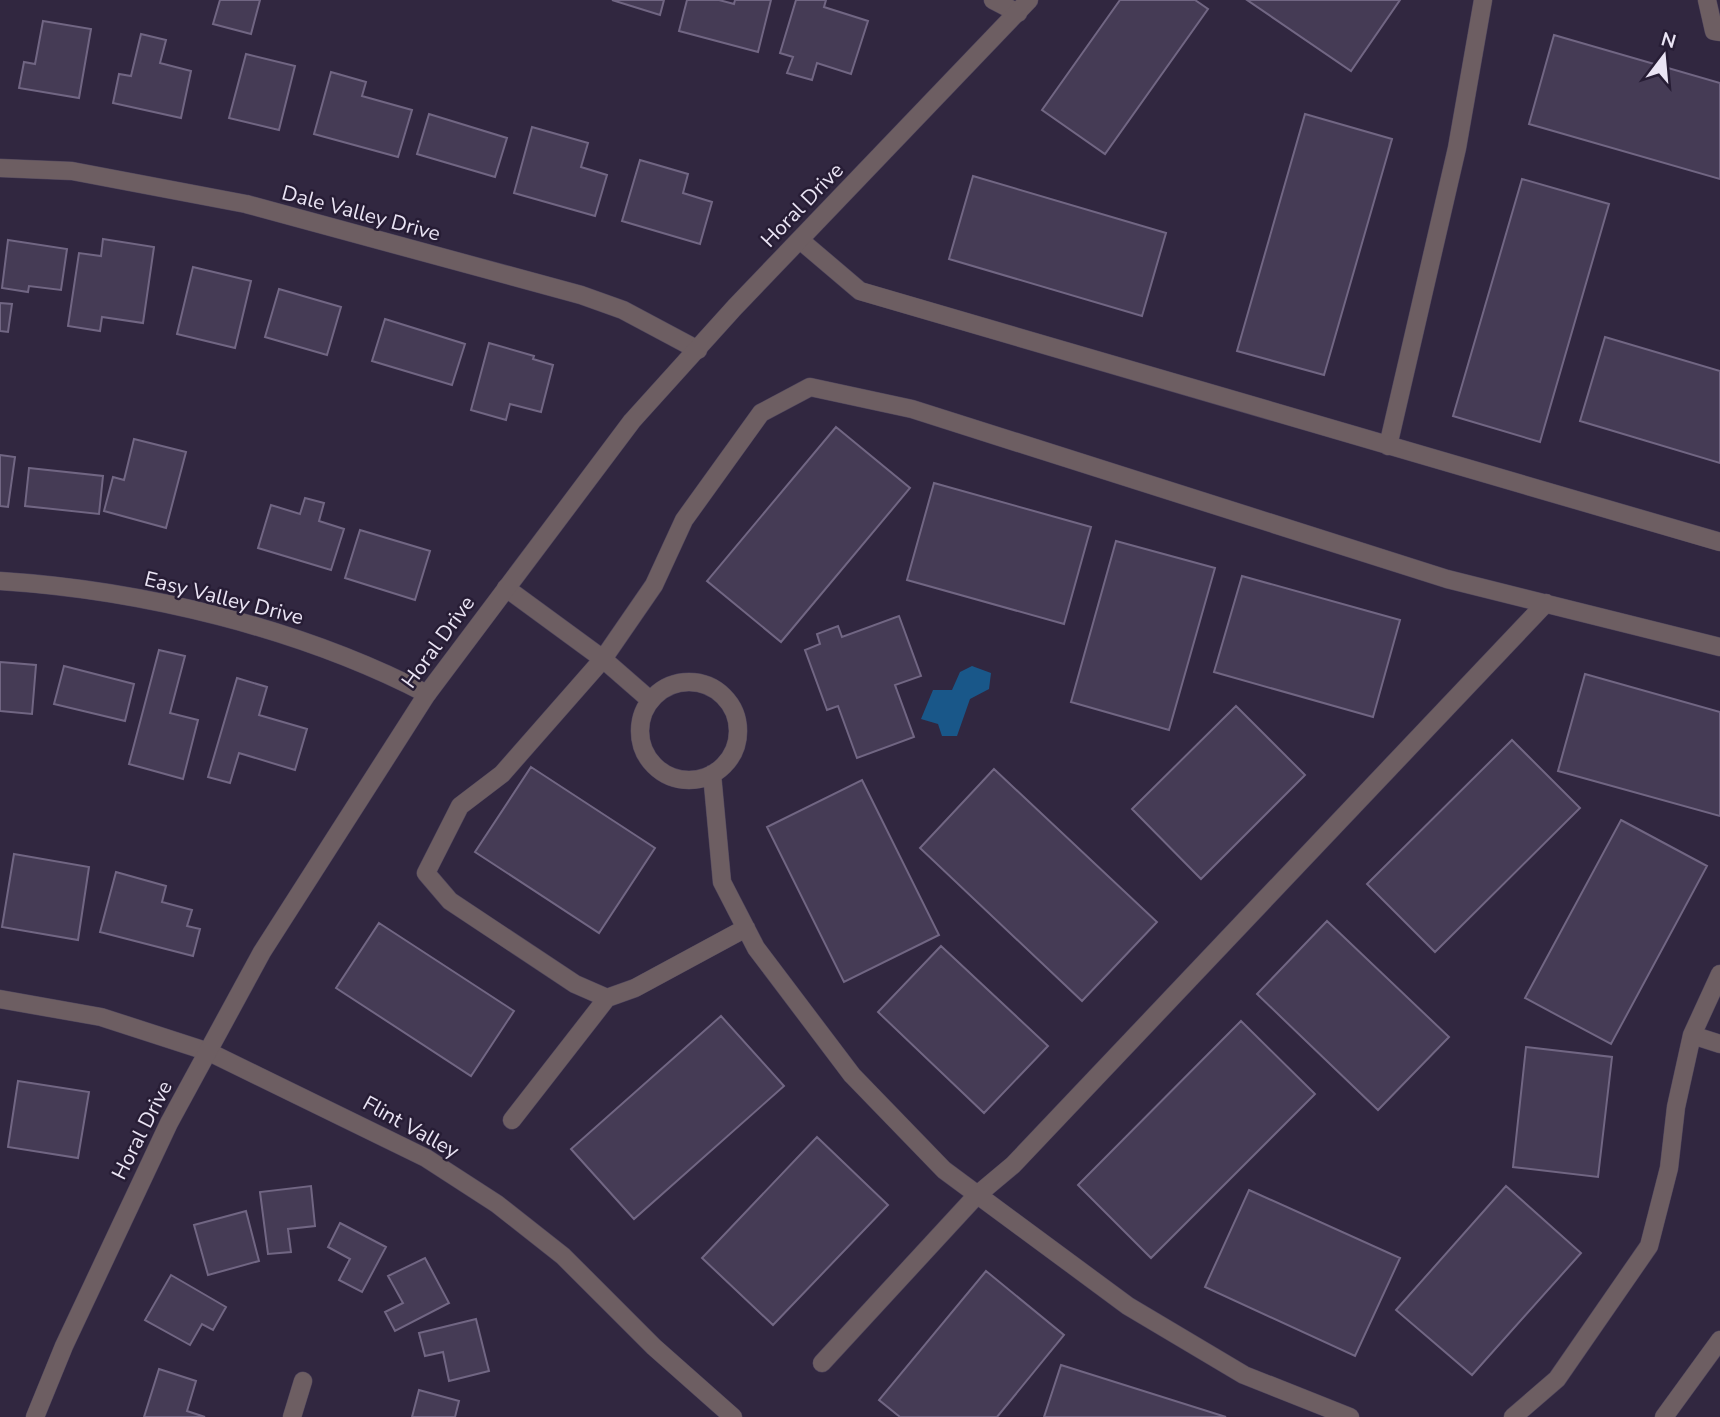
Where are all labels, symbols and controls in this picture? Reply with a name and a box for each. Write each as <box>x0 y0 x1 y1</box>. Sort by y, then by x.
north arrow <box>1629 21 1699 91</box>
text: N <box>1658 26 1679 55</box>
street label: Horal Drive <box>755 157 849 253</box>
street label: Dale Valley Drive <box>279 178 443 248</box>
street label: Easy Valley Drive <box>142 565 306 631</box>
street label: Horal Drive <box>395 590 481 694</box>
street label: Horal Drive <box>105 1076 179 1184</box>
street label: Flint Valley <box>358 1089 464 1165</box>

